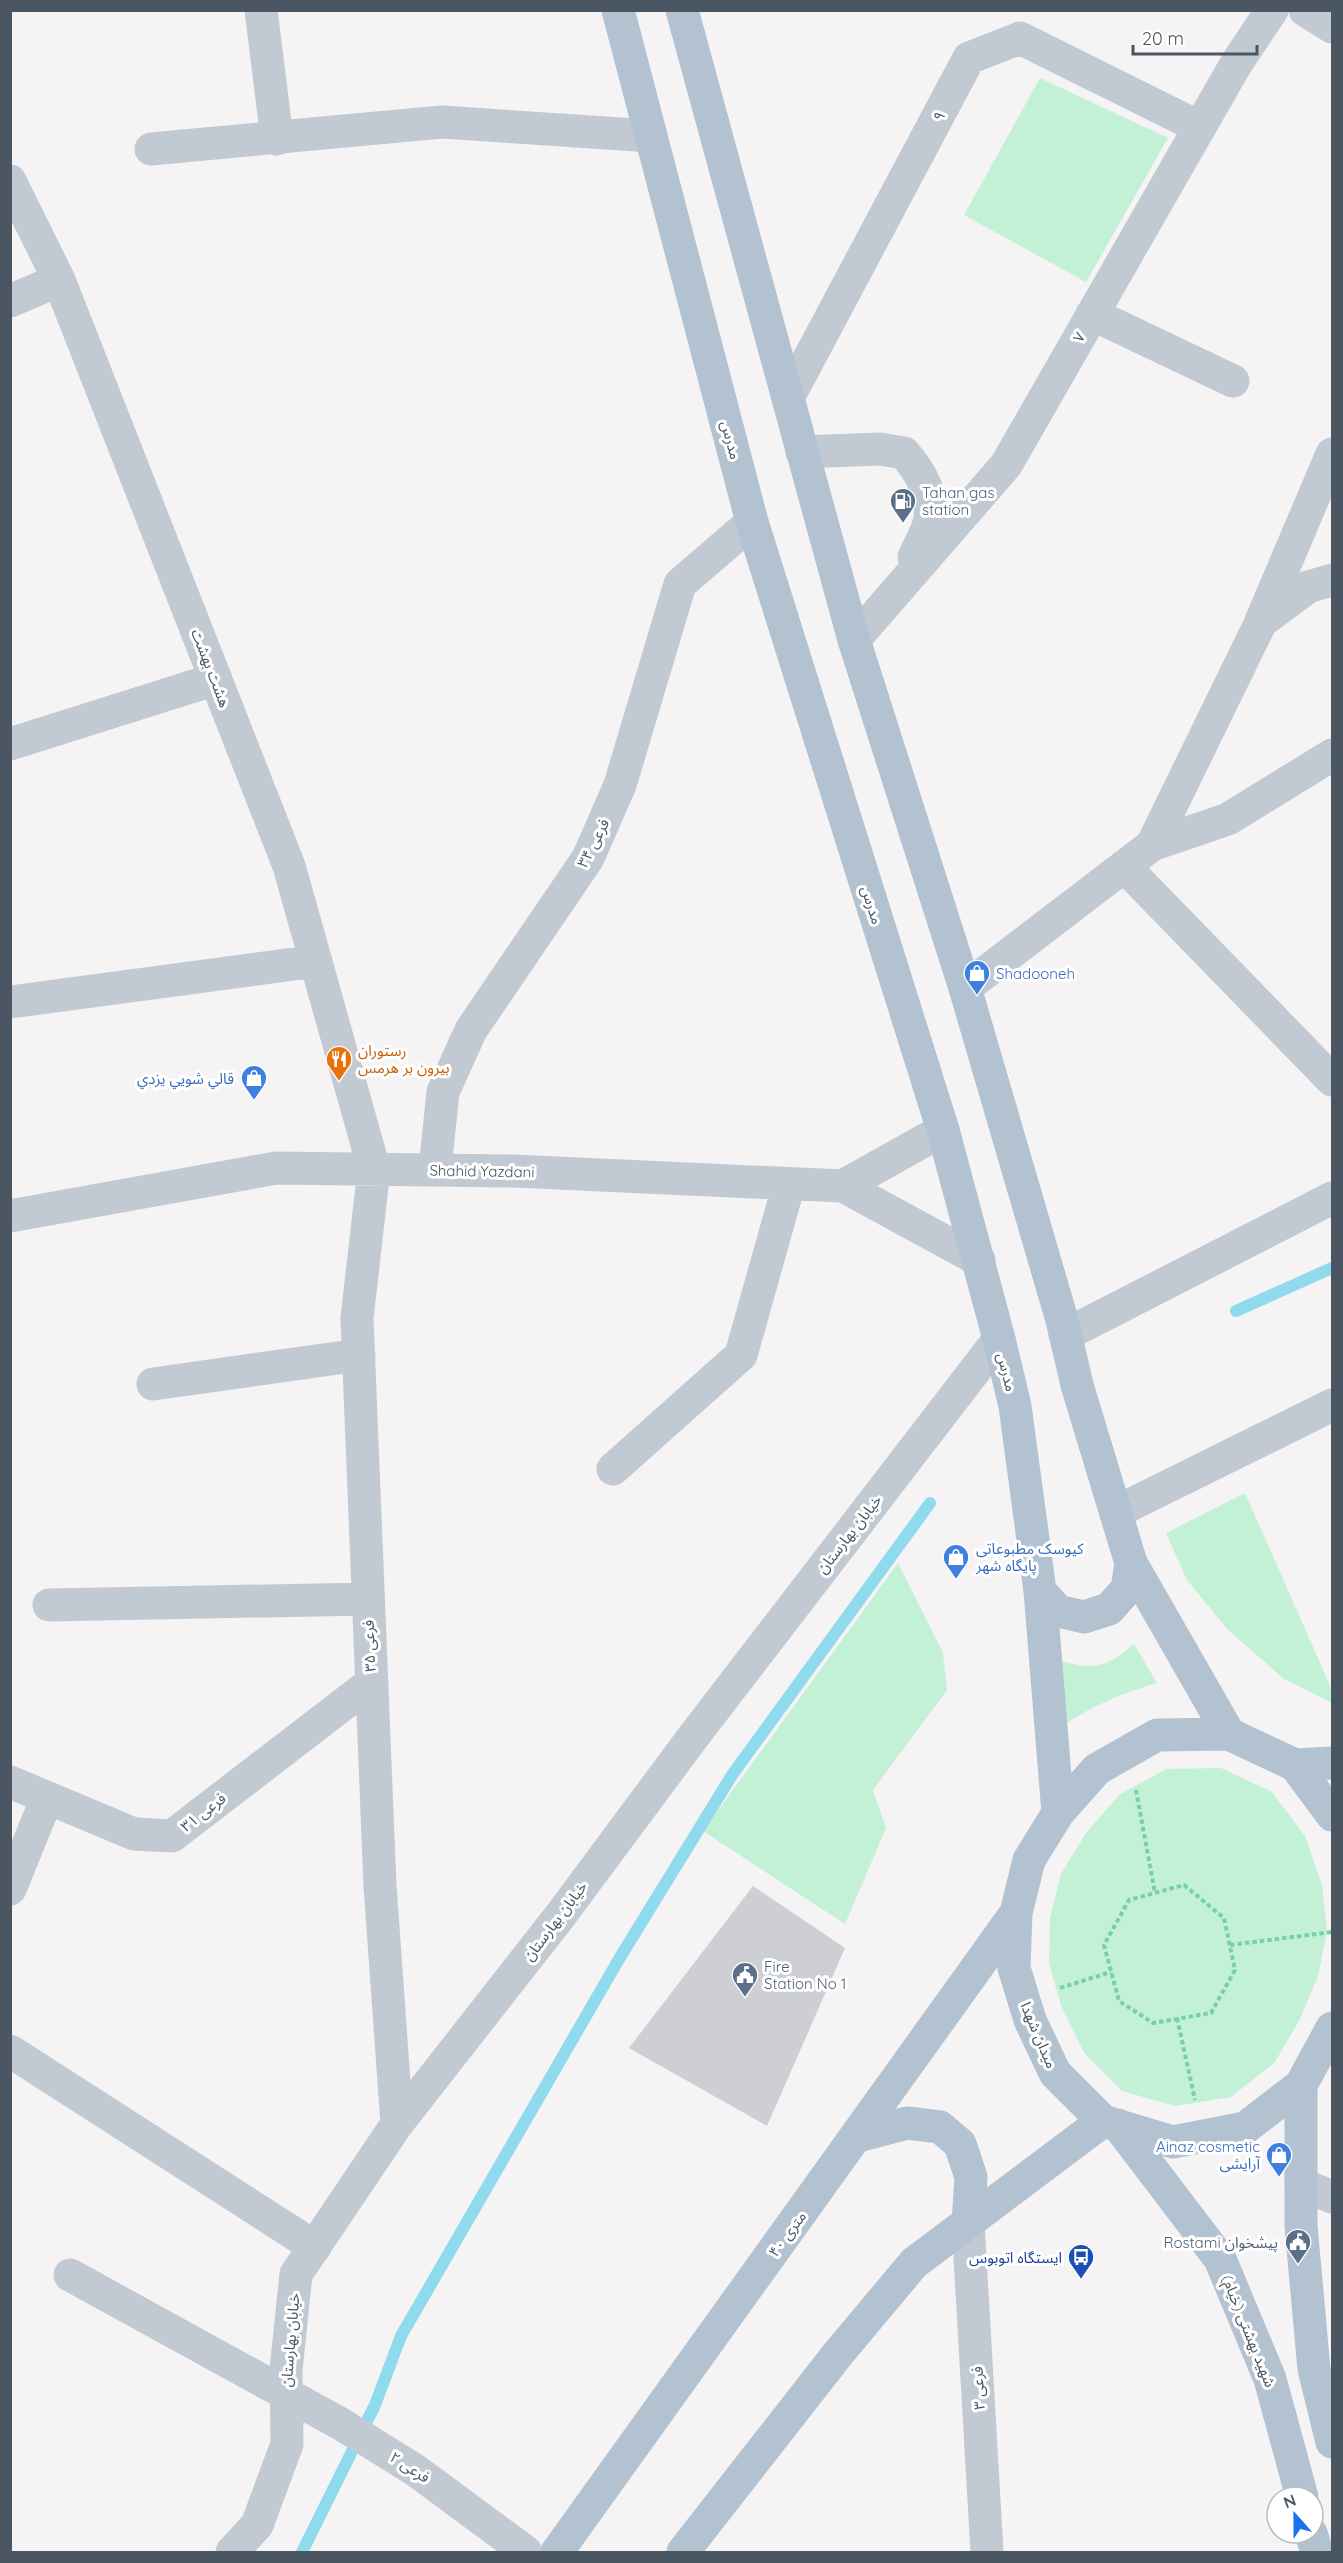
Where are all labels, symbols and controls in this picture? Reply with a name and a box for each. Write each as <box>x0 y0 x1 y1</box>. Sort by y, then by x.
scale bar <box>1133 18 1258 56</box>
text: 20 m <box>1142 27 1184 50</box>
street label: ۹ <box>929 108 949 124</box>
street label: ۷ <box>1069 328 1090 345</box>
street label: مدرس <box>717 419 745 461</box>
place label: Tahan gas station <box>922 483 994 519</box>
fuel station icon: Tahan gas station <box>888 486 918 524</box>
street label: هشت بهشت <box>187 626 235 710</box>
street label: فرعی ۳۴ <box>573 815 613 871</box>
street label: مدرس <box>857 884 887 926</box>
shop icon: Shadooneh <box>962 958 992 996</box>
place label: Shadooneh <box>996 964 1075 983</box>
place label: رستوران بیرون بر هرمس <box>358 1041 450 1077</box>
restaurant icon: رستوران بیرون بر هرمس <box>324 1044 354 1082</box>
shop icon: قالي شويي يزدي <box>239 1063 269 1101</box>
place label: قالي شويي يزدي <box>137 1069 234 1090</box>
street label: Shahid Yazdani <box>429 1161 535 1181</box>
street label: مدرس <box>993 1351 1021 1393</box>
street label: خیابان بهارستان <box>812 1491 886 1577</box>
place label: کیوسک مطبوعاتی پایگاه شهر <box>975 1539 1084 1576</box>
shop icon: کیوسک مطبوعاتی پایگاه شهر <box>941 1542 971 1580</box>
street label: فرعی ۳۵ <box>359 1619 379 1672</box>
street label: فرعی ۳۱ <box>177 1788 230 1836</box>
street label: خیابان بهارستان <box>519 1877 591 1965</box>
place label: Fire Station No 1 <box>764 1957 846 1993</box>
public building icon: Fire Station No 1 <box>730 1960 760 1998</box>
street label: میدان شهدا <box>1017 1999 1061 2071</box>
place label: Ainaz cosmetic آرایشی <box>1156 2137 1261 2173</box>
shop icon: Ainaz cosmetic آرایشی <box>1264 2140 1294 2178</box>
street label: ۴۰ متری <box>764 2207 810 2261</box>
public building icon: Rostami پیشخوان <box>1283 2227 1313 2265</box>
place label: Rostami پیشخوان <box>1163 2233 1278 2253</box>
bus stop icon: ایستگاه اتوبوس <box>1066 2242 1096 2280</box>
place label: ایستگاه اتوبوس <box>969 2248 1062 2267</box>
street label: شهید بهشتی (خیام) <box>1216 2272 1280 2391</box>
street label: خیابان بهارستان <box>276 2292 304 2388</box>
street label: فرعی ۳ <box>967 2365 989 2410</box>
street label: فرعی ۲ <box>387 2447 434 2487</box>
north arrow <box>1265 2485 1325 2545</box>
text: N <box>1281 2490 1299 2512</box>

